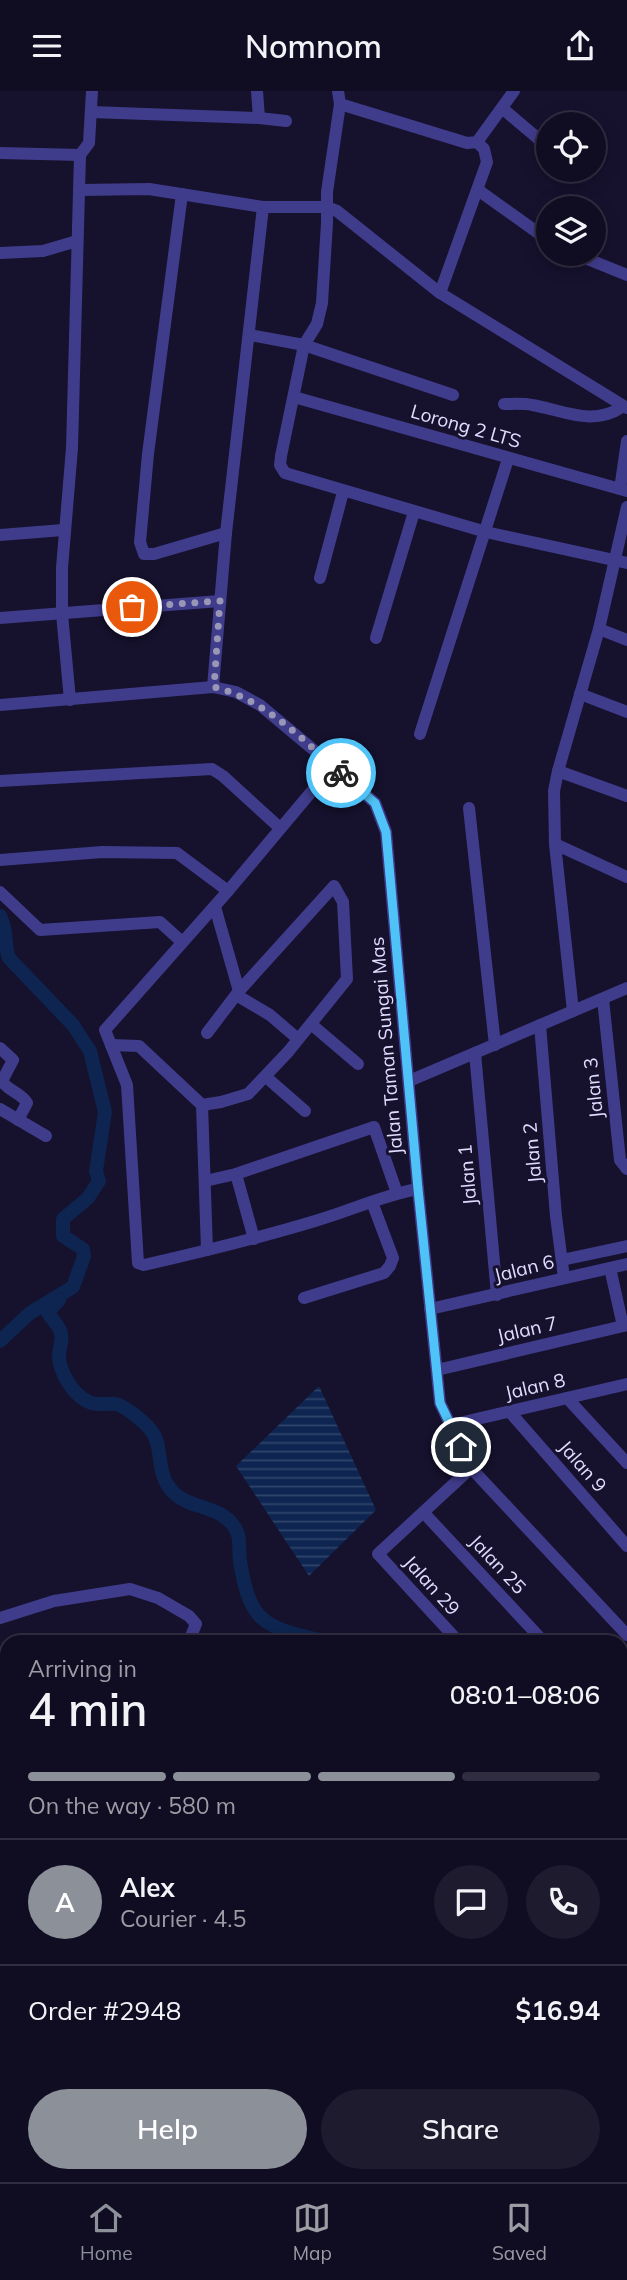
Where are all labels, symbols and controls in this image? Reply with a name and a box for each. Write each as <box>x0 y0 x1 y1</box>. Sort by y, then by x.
text: Nomnom <box>245 26 382 66</box>
icon: menu <box>28 27 66 65</box>
icon: share <box>561 27 599 65</box>
map controls <box>536 112 606 266</box>
button: locate <box>536 112 606 182</box>
button: layers <box>536 196 606 266</box>
street label: Lorong 2 LTS <box>408 399 524 453</box>
pin <box>102 577 162 637</box>
icon: bag <box>113 588 151 626</box>
courier <box>306 738 376 808</box>
icon: bike <box>322 754 360 792</box>
street label: Jalan Taman Sungai Mas <box>365 936 407 1156</box>
street label: Jalan 3 <box>578 1056 608 1120</box>
street label: Jalan 2 <box>517 1122 547 1184</box>
street label: Jalan 1 <box>452 1144 482 1206</box>
street label: Jalan 6 <box>491 1249 557 1287</box>
street label: Jalan 7 <box>495 1310 559 1348</box>
street label: Jalan 8 <box>503 1367 567 1405</box>
pin <box>431 1417 491 1477</box>
icon: home <box>442 1428 480 1466</box>
street label: Jalan 9 <box>554 1435 612 1497</box>
street label: Jalan 25 <box>465 1529 531 1599</box>
street label: Jalan 29 <box>399 1550 465 1620</box>
text: Arriving in <box>28 1654 137 1683</box>
text: 08:01–08:06 <box>450 1678 600 1711</box>
text: 4 min <box>28 1680 147 1738</box>
text: On the way · 580 m <box>28 1791 236 1820</box>
button: chat <box>434 1865 508 1939</box>
button: phone <box>526 1865 600 1939</box>
text: Alex <box>120 1871 175 1904</box>
text: A <box>55 1886 75 1919</box>
text: Courier · 4.5 <box>120 1904 246 1933</box>
text: Order #2948 <box>28 1994 181 2027</box>
text: $16.94 <box>516 1994 600 2027</box>
button: Help <box>28 2089 307 2169</box>
button: Share <box>321 2089 600 2169</box>
tab: Home <box>80 2199 133 2265</box>
tab: Map <box>293 2199 332 2265</box>
tab: Saved <box>492 2199 547 2265</box>

